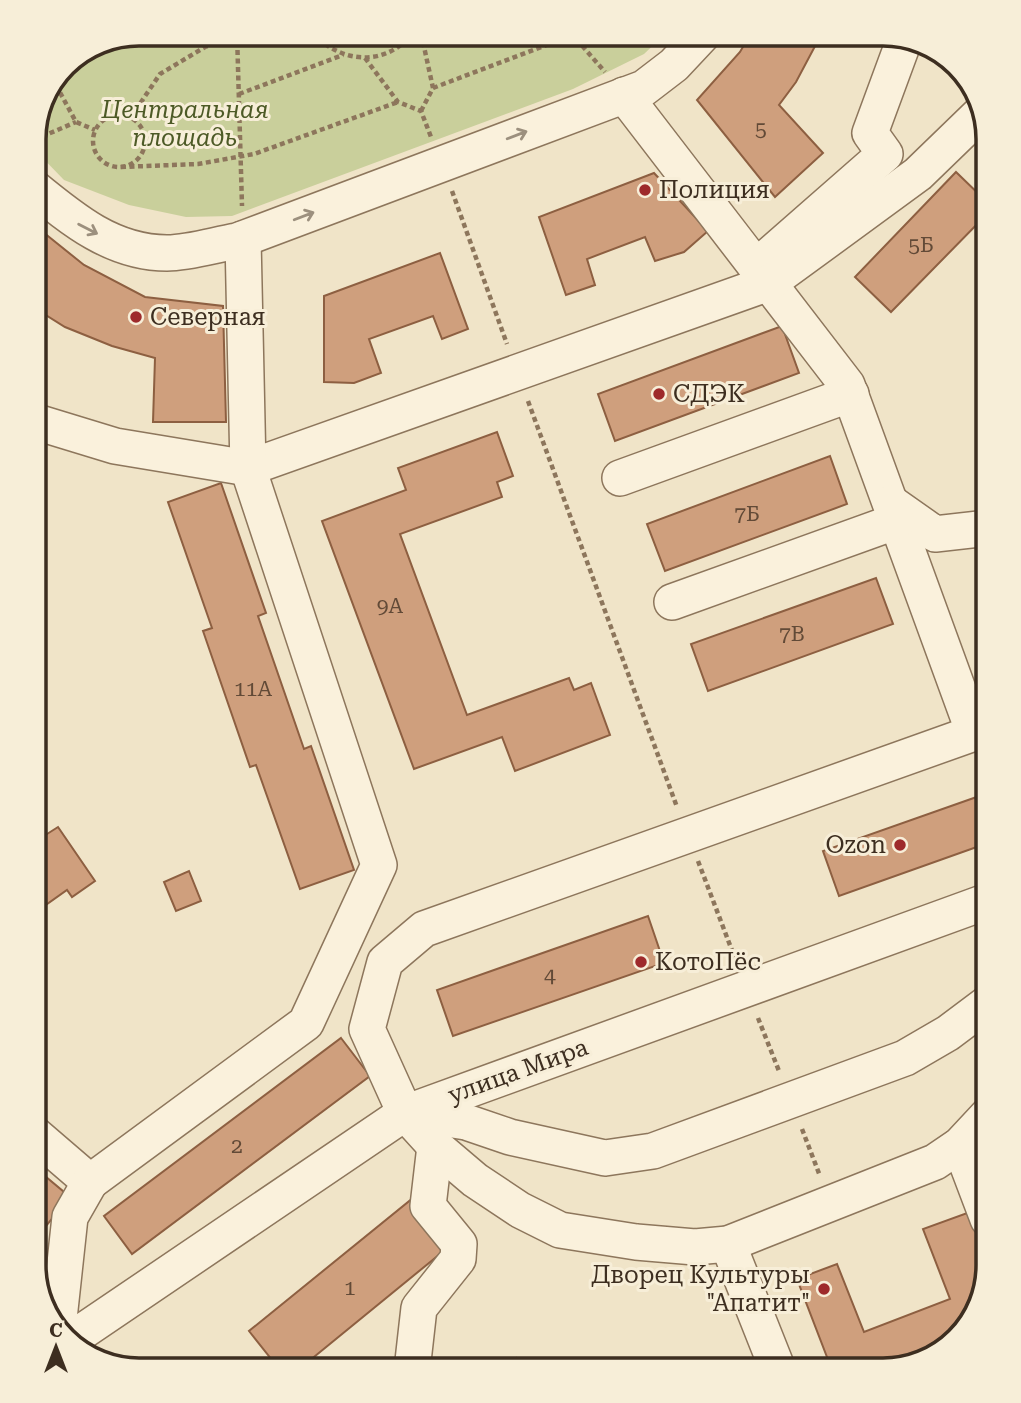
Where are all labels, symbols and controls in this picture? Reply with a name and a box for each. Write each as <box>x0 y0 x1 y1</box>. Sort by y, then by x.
park label: Центральная площадь <box>100 96 269 152</box>
house number: 5 <box>755 117 767 141</box>
one-way arrow <box>506 128 528 141</box>
place label: Полиция <box>659 176 770 204</box>
marker: Полиция <box>637 182 653 198</box>
one-way arrow <box>293 208 315 221</box>
one-way arrow <box>77 222 97 236</box>
house number: 5Б <box>908 233 934 257</box>
place label: Северная <box>150 303 265 331</box>
marker: Северная <box>128 309 144 325</box>
place label: СДЭК <box>673 380 745 408</box>
marker: СДЭК <box>651 386 667 402</box>
house number: 7Б <box>734 502 760 526</box>
house number: 9А <box>377 594 404 618</box>
house number: 7В <box>779 622 805 646</box>
house number: 11А <box>234 677 272 701</box>
place label: Ozon <box>825 831 886 859</box>
marker: Ozon <box>892 837 908 853</box>
place label: КотоПёс <box>655 948 761 976</box>
marker: КотоПёс <box>633 954 649 970</box>
house number: 4 <box>544 964 556 988</box>
street label: улица Мира <box>444 1033 592 1109</box>
house number: 2 <box>231 1134 243 1158</box>
place label: Дворец Культуры "Апатит" <box>591 1261 810 1317</box>
house number: 1 <box>344 1276 356 1300</box>
marker: Дворец Культуры "Апатит" <box>816 1281 832 1297</box>
north arrow <box>21 1312 91 1382</box>
text: С <box>49 1319 63 1342</box>

